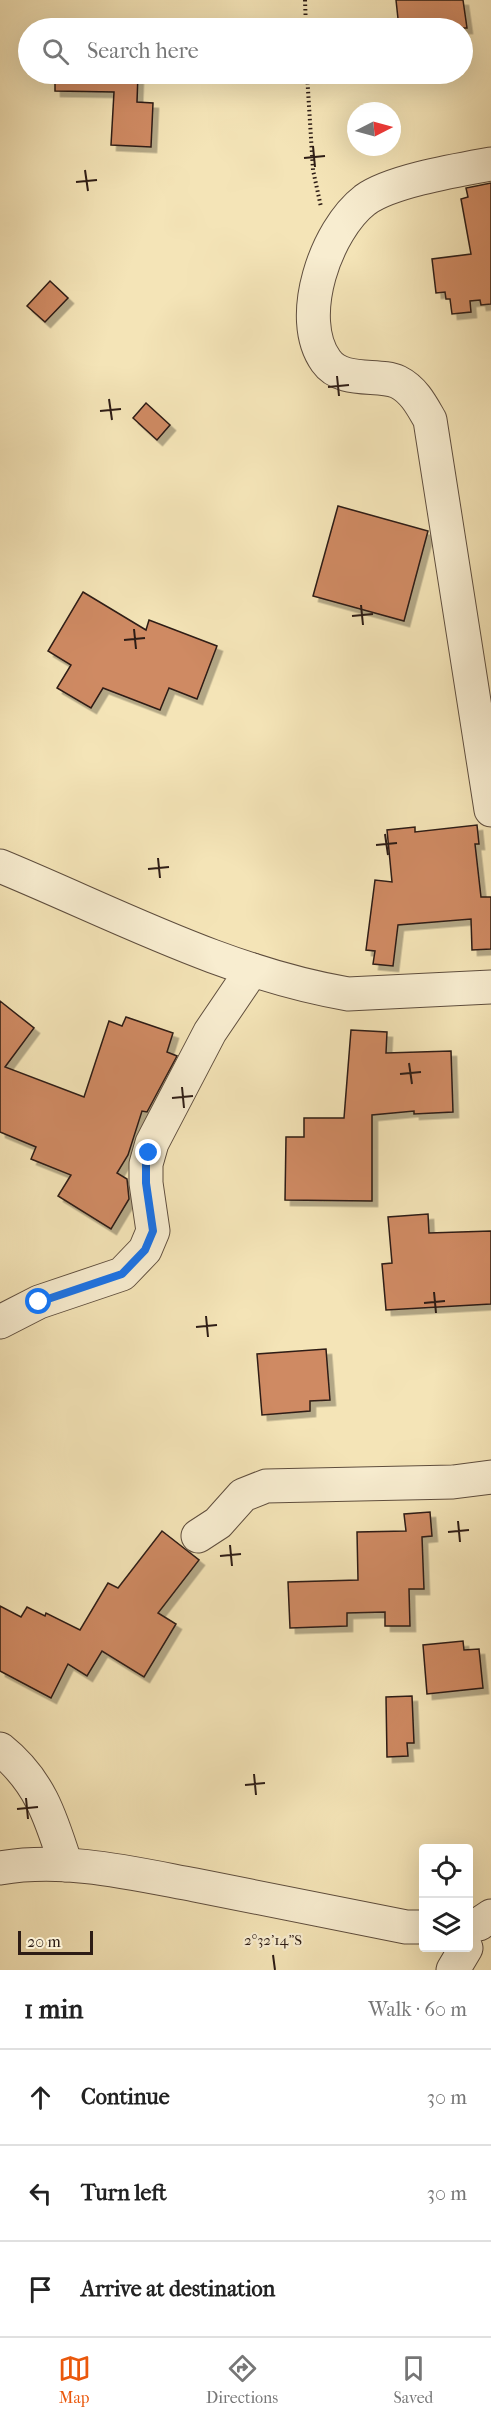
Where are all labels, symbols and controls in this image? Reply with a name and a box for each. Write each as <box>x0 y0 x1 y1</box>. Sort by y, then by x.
search box <box>18 18 473 84</box>
icon: search <box>39 35 72 68</box>
text: Search here <box>87 38 199 64</box>
north arrow <box>347 102 401 156</box>
route end <box>135 1139 161 1165</box>
route start <box>25 1288 51 1314</box>
map controls <box>419 1844 473 1952</box>
button: locate <box>419 1844 473 1898</box>
button: layers <box>419 1898 473 1952</box>
scale bar <box>18 1928 93 1956</box>
text: 2°32'14"S <box>244 1931 302 1949</box>
text: 20 m <box>27 1932 61 1951</box>
text: 1 min <box>24 1994 83 2025</box>
text: Walk · 60 m <box>368 1998 467 2021</box>
icon: ahead <box>24 2081 57 2114</box>
text: Continue <box>81 2084 170 2110</box>
text: 30 m <box>427 2086 467 2109</box>
icon: left <box>24 2177 57 2210</box>
text: Turn left <box>81 2180 167 2206</box>
text: 30 m <box>427 2182 467 2205</box>
icon: arrive <box>24 2273 57 2306</box>
text: Arrive at destination <box>81 2276 275 2302</box>
tab: Map <box>58 2352 91 2407</box>
tab: Directions <box>206 2352 278 2407</box>
tab: Saved <box>394 2352 433 2407</box>

